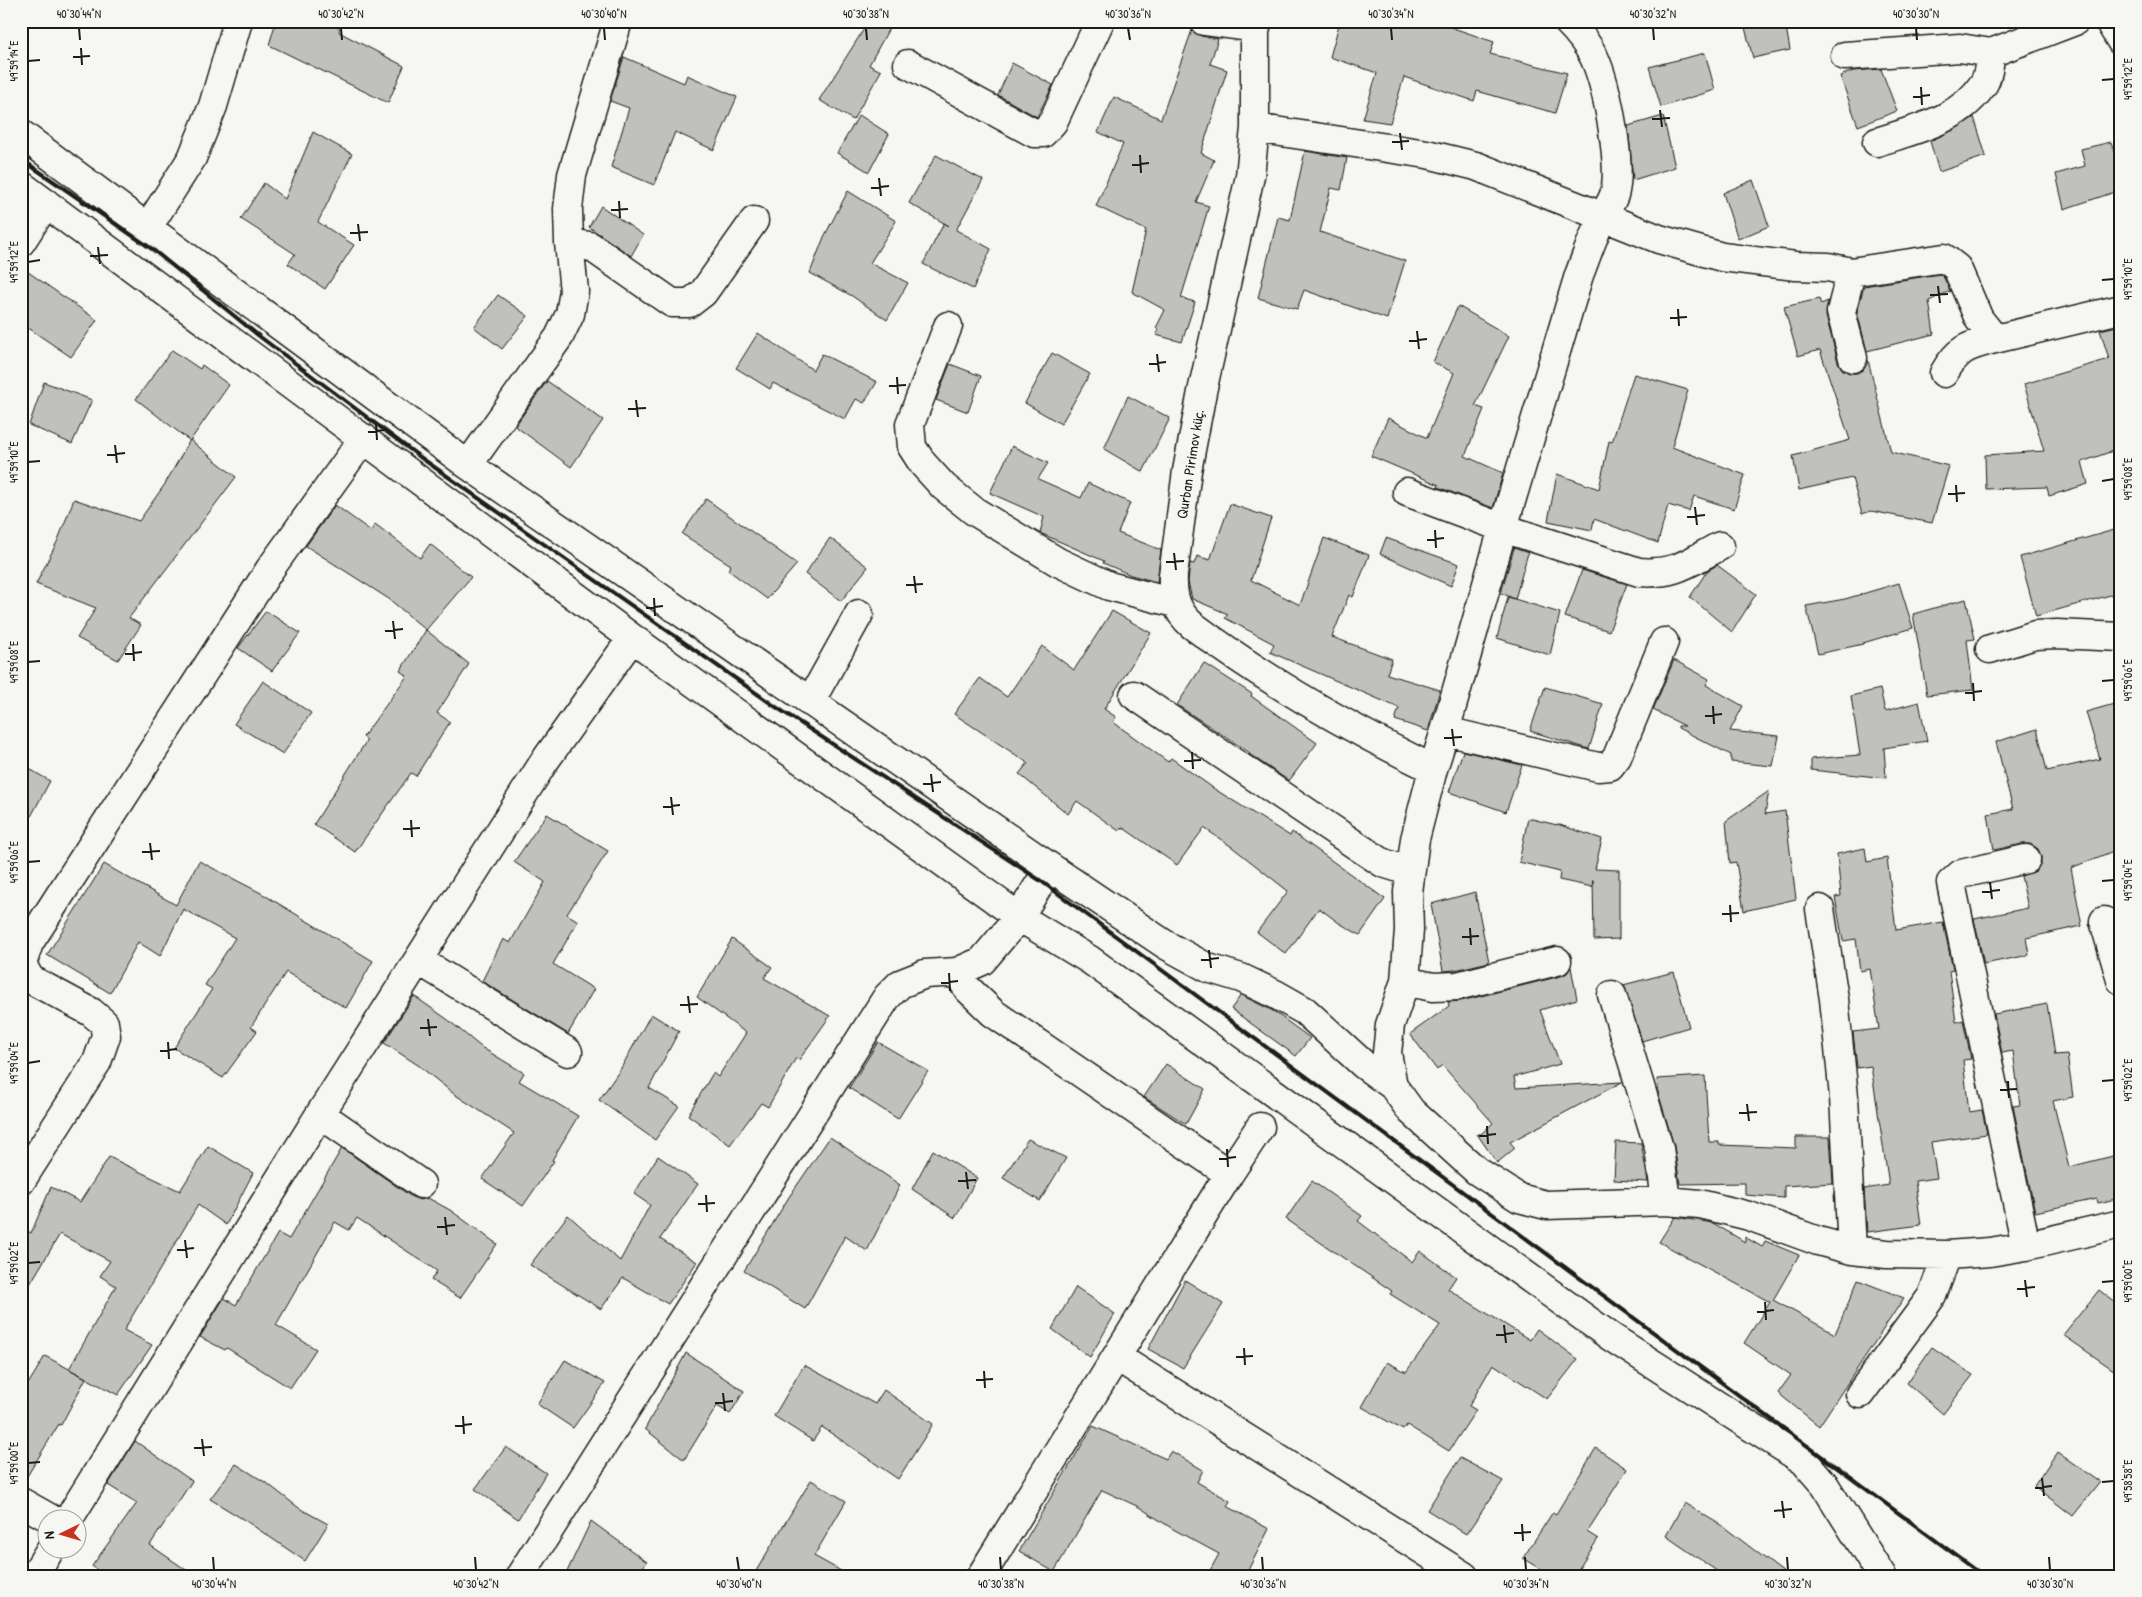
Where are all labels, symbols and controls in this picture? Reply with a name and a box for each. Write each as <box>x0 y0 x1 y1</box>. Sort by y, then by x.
text: 40°30'44"N <box>57 5 101 22</box>
text: 40°30'42"N <box>318 5 364 22</box>
text: 40°30'40"N <box>581 5 627 22</box>
text: 40°30'38"N <box>843 5 889 22</box>
text: 40°30'36"N <box>1105 5 1151 22</box>
text: 40°30'34"N <box>1368 5 1414 22</box>
text: 40°30'32"N <box>1630 5 1676 22</box>
text: 40°30'30"N <box>1893 5 1939 22</box>
text: 49°59'14"E <box>5 40 22 81</box>
text: 49°59'12"E <box>2119 57 2136 100</box>
text: 49°59'12"E <box>5 240 22 283</box>
text: 49°59'10"E <box>2119 257 2136 300</box>
street label: Qurban Pirimov küç. <box>1171 408 1209 520</box>
text: 49°59'10"E <box>5 440 22 483</box>
text: 49°59'08"E <box>2119 457 2136 500</box>
text: 49°59'08"E <box>5 640 22 683</box>
text: 49°59'06"E <box>2119 658 2136 701</box>
text: 49°59'06"E <box>5 840 22 883</box>
text: 49°59'04"E <box>2119 858 2136 901</box>
text: 49°59'04"E <box>5 1041 22 1084</box>
text: 49°59'02"E <box>2119 1058 2136 1102</box>
text: 49°59'02"E <box>5 1241 22 1285</box>
text: 49°59'00"E <box>2119 1259 2136 1302</box>
text: 49°59'00"E <box>5 1441 22 1484</box>
text: 49°58'58"E <box>2119 1459 2136 1503</box>
north arrow <box>38 1510 88 1560</box>
text: N <box>39 1530 58 1540</box>
text: 40°30'44"N <box>192 1575 236 1592</box>
text: 40°30'42"N <box>453 1575 499 1592</box>
text: 40°30'40"N <box>716 1575 762 1592</box>
text: 40°30'38"N <box>978 1575 1024 1592</box>
text: 40°30'36"N <box>1240 1575 1286 1592</box>
text: 40°30'34"N <box>1503 1575 1549 1592</box>
text: 40°30'32"N <box>1765 1575 1811 1592</box>
text: 40°30'30"N <box>2027 1575 2073 1592</box>

